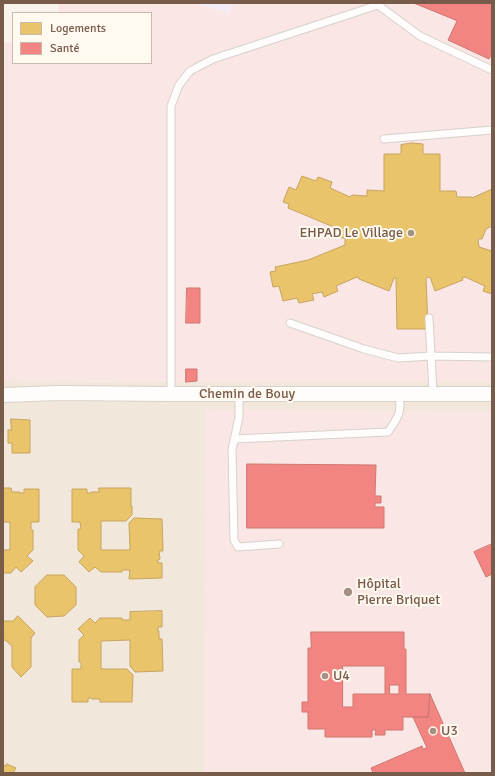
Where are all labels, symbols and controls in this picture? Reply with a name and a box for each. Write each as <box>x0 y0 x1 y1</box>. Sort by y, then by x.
legend <box>12 12 152 64</box>
text: Logements <box>50 21 106 36</box>
text: Santé <box>50 41 79 56</box>
place label: EHPAD Le Village <box>299 225 403 241</box>
marker: EHPAD Le Village <box>406 228 416 238</box>
street label: Chemin de Bouy <box>199 386 295 402</box>
place label: Hôpital Pierre Briquet <box>357 576 440 608</box>
marker: Hôpital Pierre Briquet <box>342 586 354 598</box>
place label: U4 <box>333 668 350 684</box>
marker: U4 <box>320 671 330 681</box>
place label: U3 <box>441 723 458 739</box>
marker: U3 <box>428 726 438 736</box>

